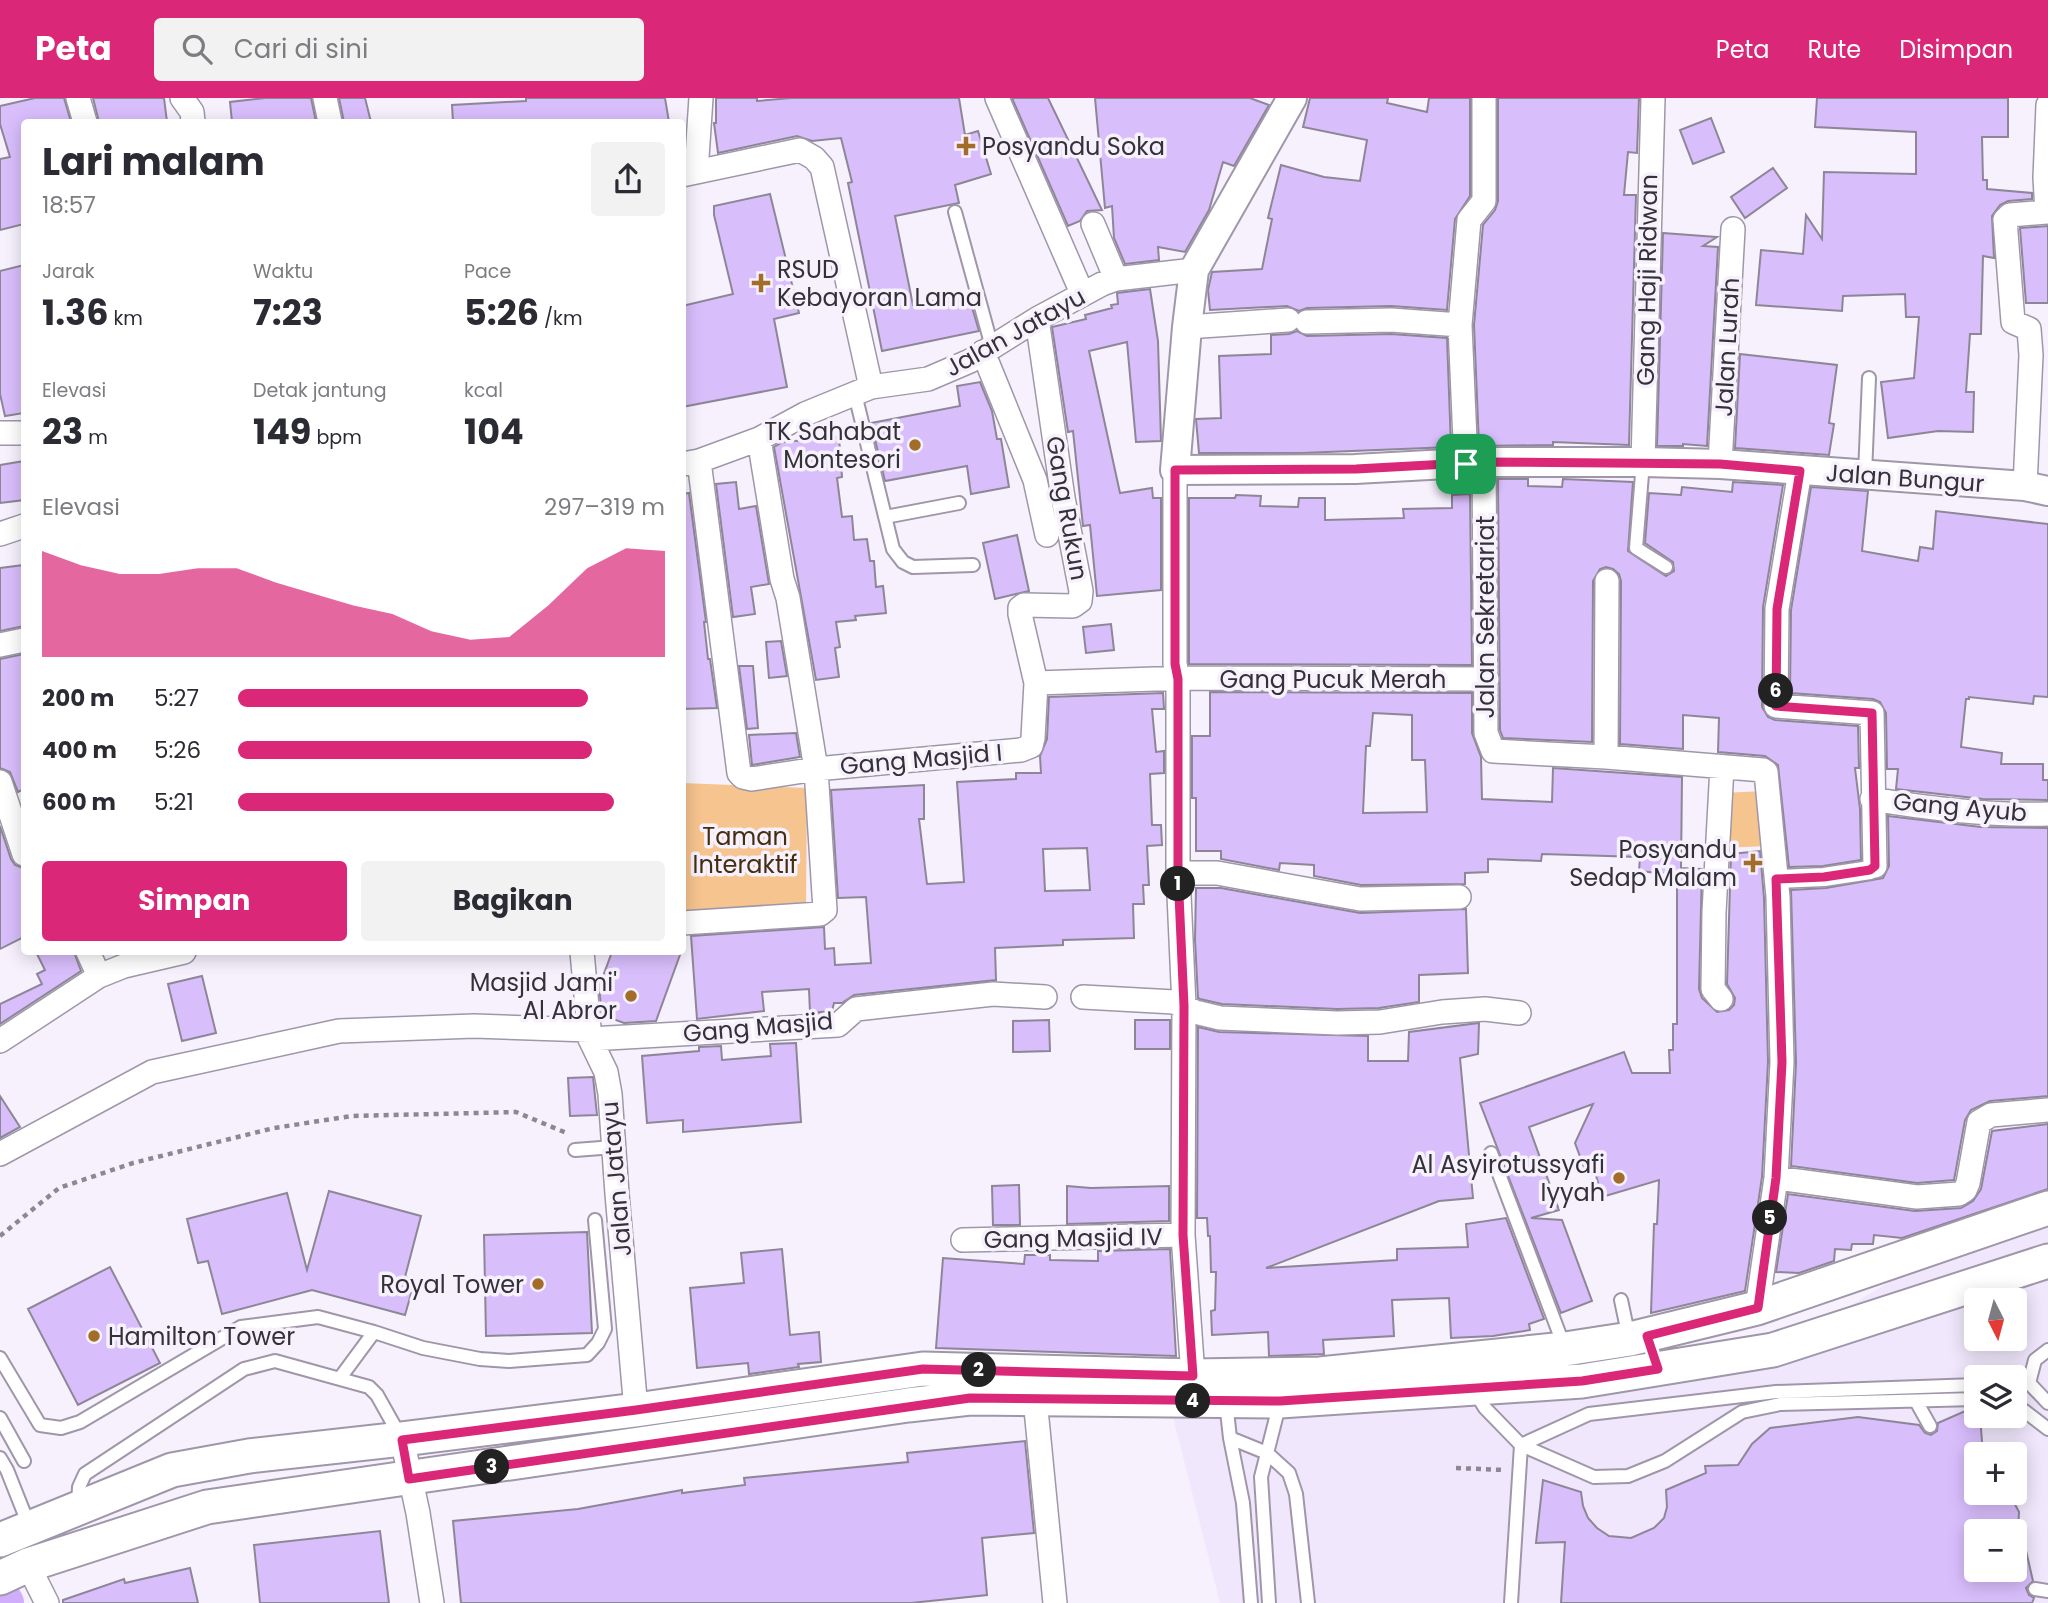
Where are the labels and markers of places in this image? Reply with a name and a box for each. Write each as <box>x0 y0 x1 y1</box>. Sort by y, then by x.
place label: Posyandu Soka <box>982 130 1165 163</box>
marker: Posyandu Soka <box>956 136 976 156</box>
place label: RSUD Kebayoran Lama <box>777 253 982 314</box>
marker: RSUD Kebayoran Lama <box>751 273 771 293</box>
place label: TK Sahabat Montesori <box>764 415 901 476</box>
pin <box>1436 434 1496 494</box>
marker: TK Sahabat Montesori <box>907 437 923 453</box>
pin: 6 <box>1758 674 1794 708</box>
place label: Posyandu Sedap Malam <box>1569 833 1737 894</box>
marker: Posyandu Sedap Malam <box>1743 853 1763 873</box>
pin: 1 <box>1160 866 1196 902</box>
place label: Masjid Jami' Al Abror <box>470 966 617 1027</box>
marker: Masjid Jami' Al Abror <box>623 988 639 1004</box>
place label: Al Asyirotussyafi Iyyah <box>1411 1148 1605 1209</box>
marker: Al Asyirotussyafi Iyyah <box>1611 1170 1627 1186</box>
pin: 5 <box>1752 1200 1788 1236</box>
place label: Royal Tower <box>380 1268 524 1301</box>
marker: Royal Tower <box>530 1276 546 1292</box>
place label: Hamilton Tower <box>108 1320 295 1353</box>
marker: Hamilton Tower <box>86 1328 102 1344</box>
pin: 2 <box>962 1352 996 1388</box>
pin: 4 <box>1176 1384 1210 1418</box>
pin: 3 <box>475 1450 510 1484</box>

